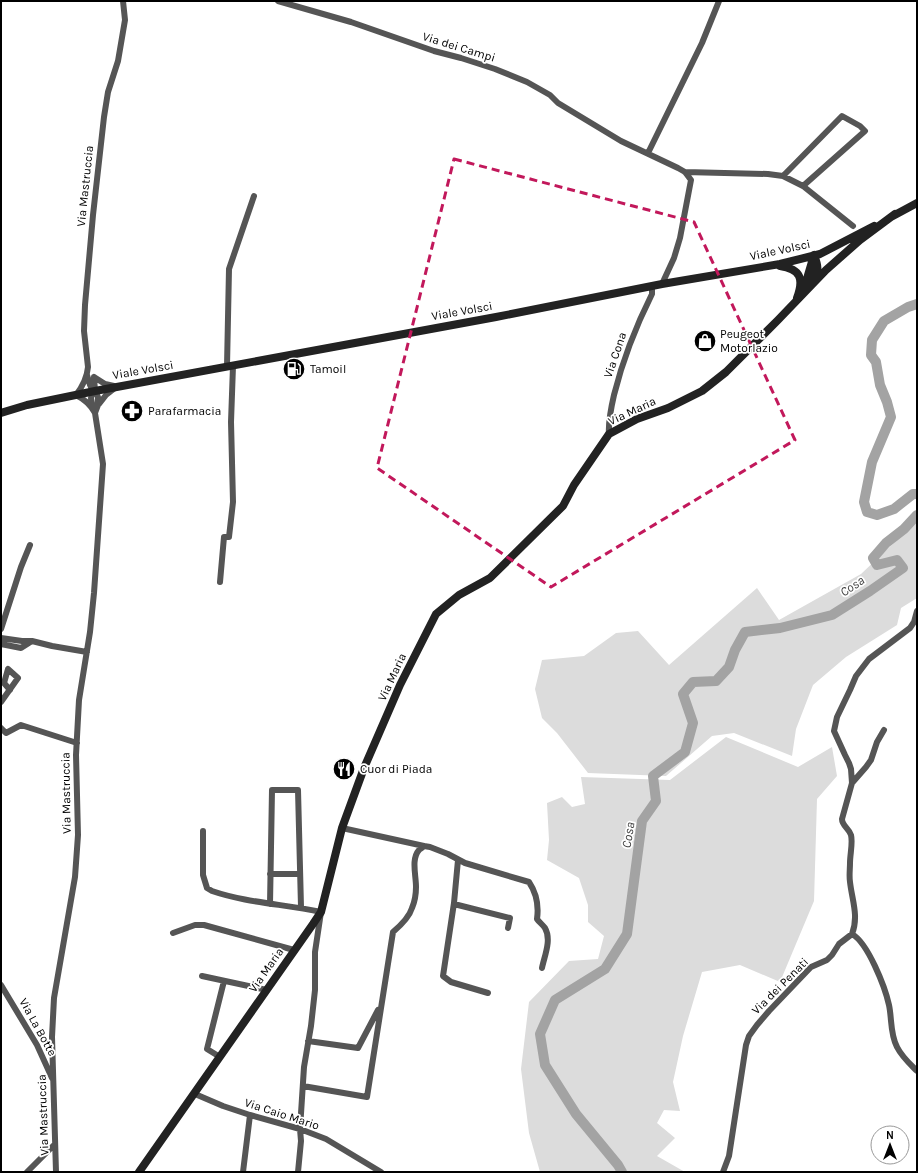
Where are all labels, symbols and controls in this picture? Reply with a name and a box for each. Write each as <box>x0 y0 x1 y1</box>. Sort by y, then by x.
street label: Via dei Campi <box>421 29 497 65</box>
street label: Via Mastruccia <box>74 145 96 227</box>
street label: Viale Volsci <box>748 237 812 263</box>
street label: Viale Volsci <box>430 299 494 323</box>
place label: Peugeot Motorlazio <box>720 327 778 355</box>
shop icon: Peugeot Motorlazio <box>692 328 718 354</box>
street label: Via Cona <box>601 330 629 380</box>
fuel station icon: Tamoil <box>281 356 307 382</box>
street label: Viale Volsci <box>111 358 175 382</box>
place label: Tamoil <box>310 362 346 376</box>
street label: Via Maria <box>606 394 658 428</box>
pharmacy icon: Parafarmacia <box>119 398 145 424</box>
place label: Parafarmacia <box>148 404 221 418</box>
water label: Cosa <box>837 572 867 600</box>
street label: Via Maria <box>375 651 409 703</box>
street label: Via Mastruccia <box>58 752 74 834</box>
restaurant icon: Cuor di Piada <box>331 756 357 782</box>
place label: Cuor di Piada <box>360 762 432 776</box>
water label: Cosa <box>618 820 638 849</box>
street label: Via Maria <box>246 945 286 995</box>
street label: Via dei Penati <box>749 955 811 1017</box>
street label: Via La Botte <box>16 996 60 1058</box>
street label: Via Mastruccia <box>35 1074 51 1156</box>
street label: Via Caio Mario <box>243 1095 321 1133</box>
north arrow <box>870 1125 910 1165</box>
text: N <box>886 1129 894 1142</box>

